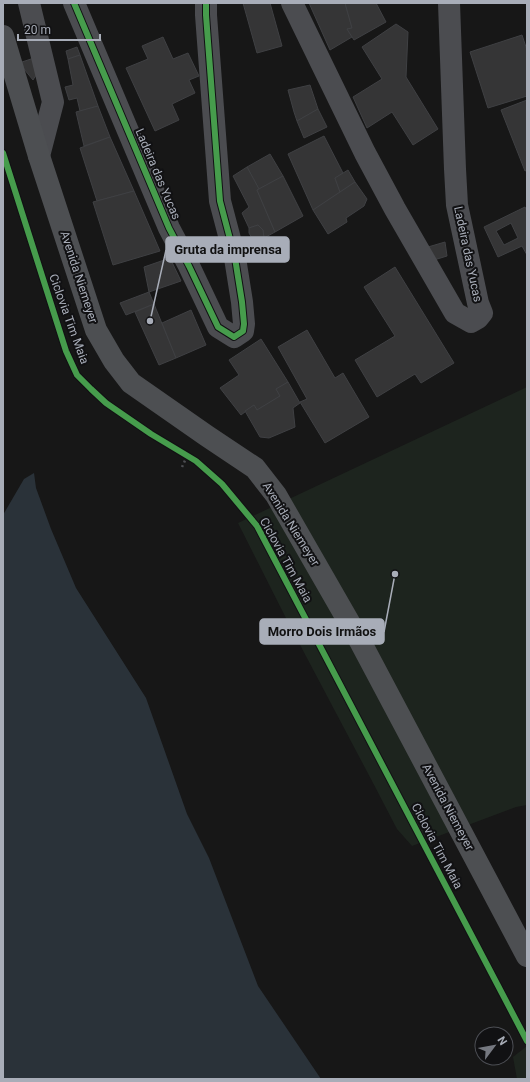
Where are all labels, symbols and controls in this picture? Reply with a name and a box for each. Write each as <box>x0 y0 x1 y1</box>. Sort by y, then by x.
scale bar <box>18 16 100 42</box>
text: 20 m <box>24 23 51 37</box>
street label: Ladeira das Yucas <box>133 126 183 222</box>
street label: Ladeira das Yucas <box>451 205 485 303</box>
street label: Avenida Niemeyer <box>57 229 101 325</box>
callout: Gruta da imprensa <box>166 237 289 262</box>
text: Gruta da imprensa <box>174 242 282 257</box>
street label: Ciclovia Tim Maia <box>46 272 92 366</box>
street label: Avenida Niemeyer <box>260 480 322 568</box>
street label: Ciclovia Tim Maia <box>257 515 315 605</box>
callout: Morro Dois Irmãos <box>260 619 384 644</box>
text: Morro Dois Irmãos <box>268 624 377 639</box>
street label: Avenida Niemeyer <box>419 761 477 853</box>
street label: Ciclovia Tim Maia <box>409 801 465 891</box>
north arrow <box>474 1026 514 1066</box>
text: N <box>494 1034 510 1048</box>

